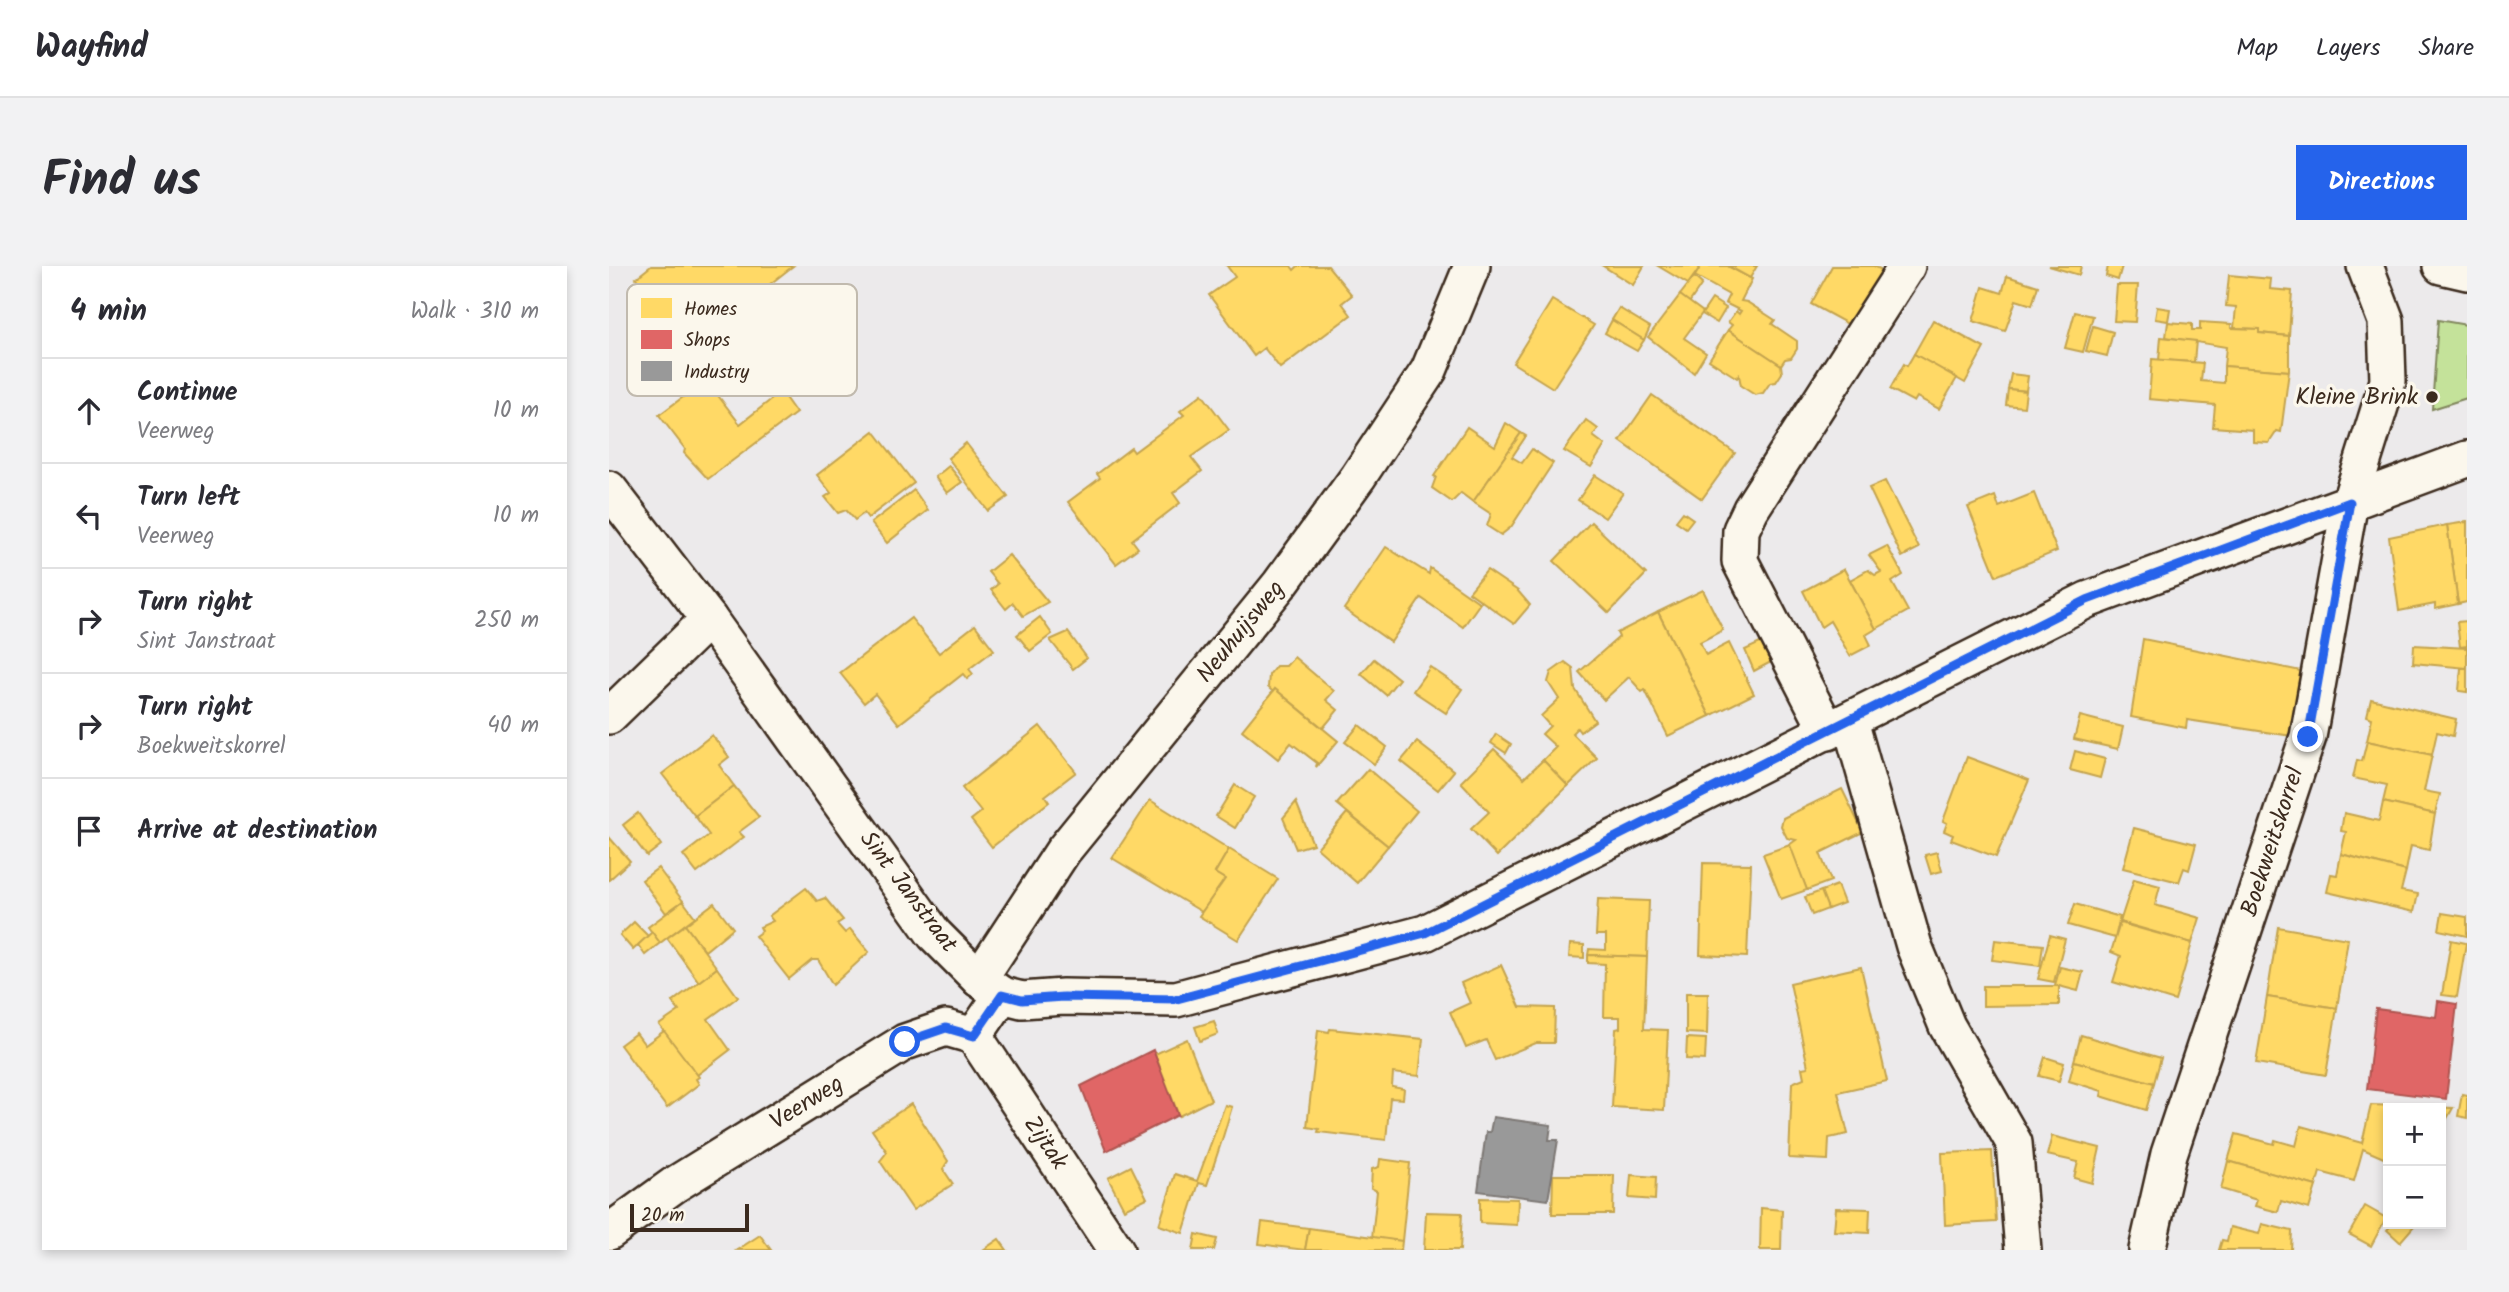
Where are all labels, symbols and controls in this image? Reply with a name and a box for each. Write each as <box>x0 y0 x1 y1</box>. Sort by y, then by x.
text: Wayfind <box>35 22 148 75</box>
text: Map <box>2236 29 2278 68</box>
text: Layers <box>2316 29 2380 68</box>
text: Share <box>2418 29 2474 68</box>
text: Find us <box>42 143 200 221</box>
button: Directions <box>2296 145 2467 220</box>
legend <box>627 284 857 396</box>
text: 4 min <box>70 288 147 336</box>
text: Walk · 310 m <box>411 294 539 330</box>
text: Homes <box>684 295 737 325</box>
text: Shops <box>684 326 730 356</box>
text: Industry <box>684 358 750 388</box>
text: Continue <box>137 372 238 414</box>
place label: Kleine Brink <box>2295 378 2419 417</box>
marker: Kleine Brink <box>2424 389 2440 405</box>
icon: ahead <box>70 392 108 430</box>
text: 10 m <box>493 393 539 429</box>
text: Veerweg <box>137 414 214 450</box>
text: Turn left <box>137 477 240 519</box>
icon: left <box>70 497 108 535</box>
text: 10 m <box>493 498 539 534</box>
text: Veerweg <box>137 519 214 555</box>
street label: Neuhuijsweg <box>1187 572 1295 692</box>
text: Turn right <box>137 582 253 624</box>
icon: right <box>70 602 108 640</box>
text: 250 m <box>474 603 539 639</box>
text: Sint Janstraat <box>137 624 276 660</box>
text: Turn right <box>137 687 253 729</box>
icon: right <box>70 707 108 745</box>
text: 40 m <box>487 708 539 744</box>
route end <box>2292 721 2323 752</box>
text: Boekweitskorrel <box>137 729 286 765</box>
street label: Boekweitskorrel <box>2230 762 2316 922</box>
text: Arrive at destination <box>137 810 377 852</box>
icon: arrive <box>70 812 108 850</box>
street label: Sint Janstraat <box>849 822 968 962</box>
route start <box>889 1026 920 1057</box>
street label: Veerweg <box>762 1065 852 1141</box>
map controls <box>2383 1103 2446 1229</box>
button: + <box>2383 1103 2446 1166</box>
street label: Zijtak <box>1012 1108 1078 1179</box>
button: − <box>2383 1166 2446 1229</box>
scale bar <box>630 1201 749 1233</box>
text: 20 m <box>641 1201 684 1231</box>

